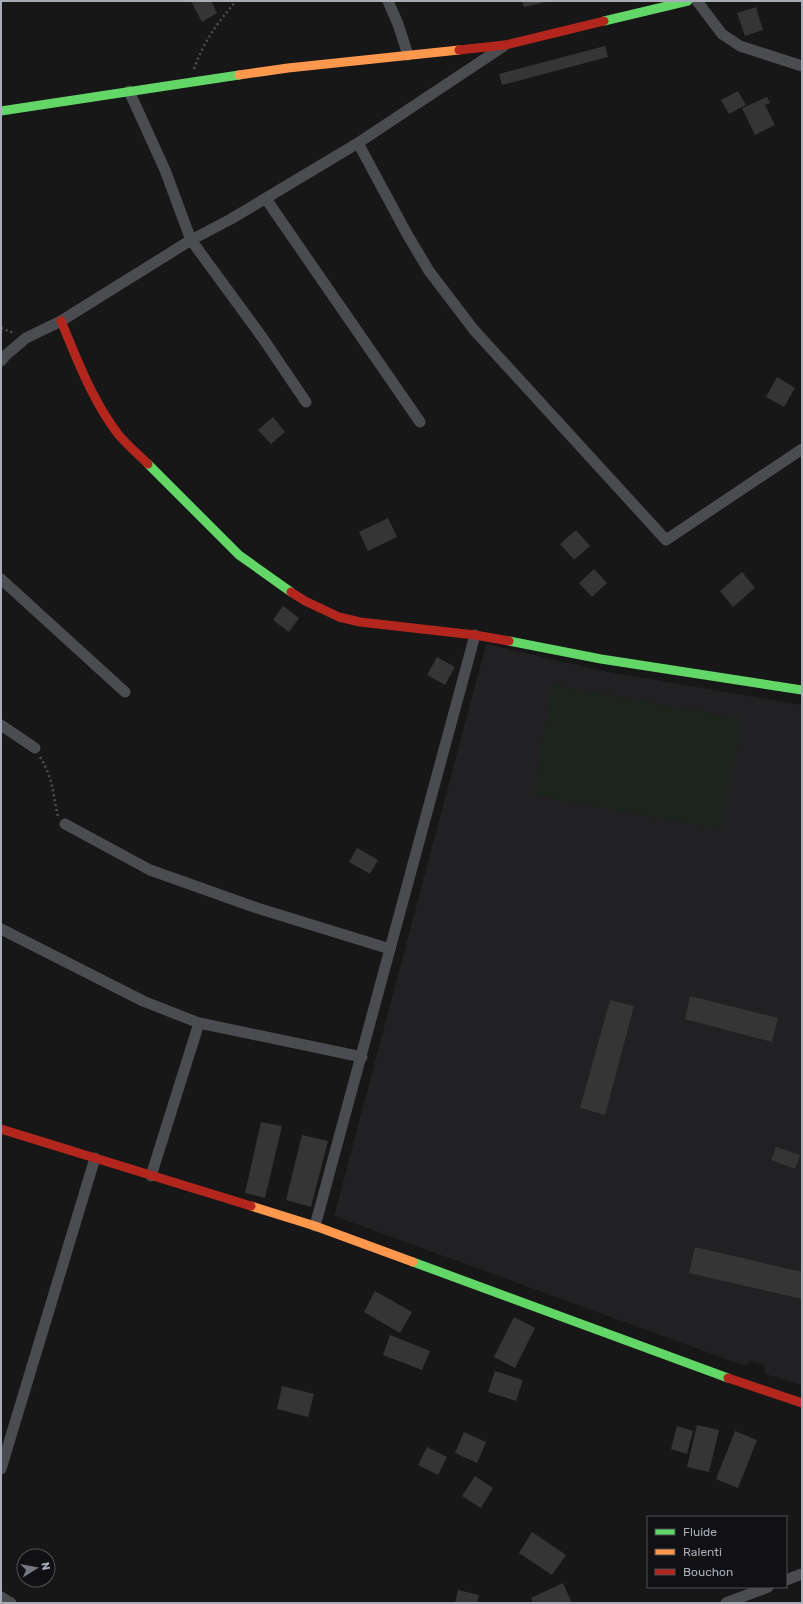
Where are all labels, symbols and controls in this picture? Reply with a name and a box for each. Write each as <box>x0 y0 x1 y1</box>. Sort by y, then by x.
legend <box>647 1516 787 1588</box>
text: Fluide <box>683 1525 717 1539</box>
text: Ralenti <box>683 1545 722 1559</box>
north arrow <box>16 1548 56 1588</box>
text: N <box>38 1561 52 1571</box>
text: Bouchon <box>683 1565 733 1579</box>

